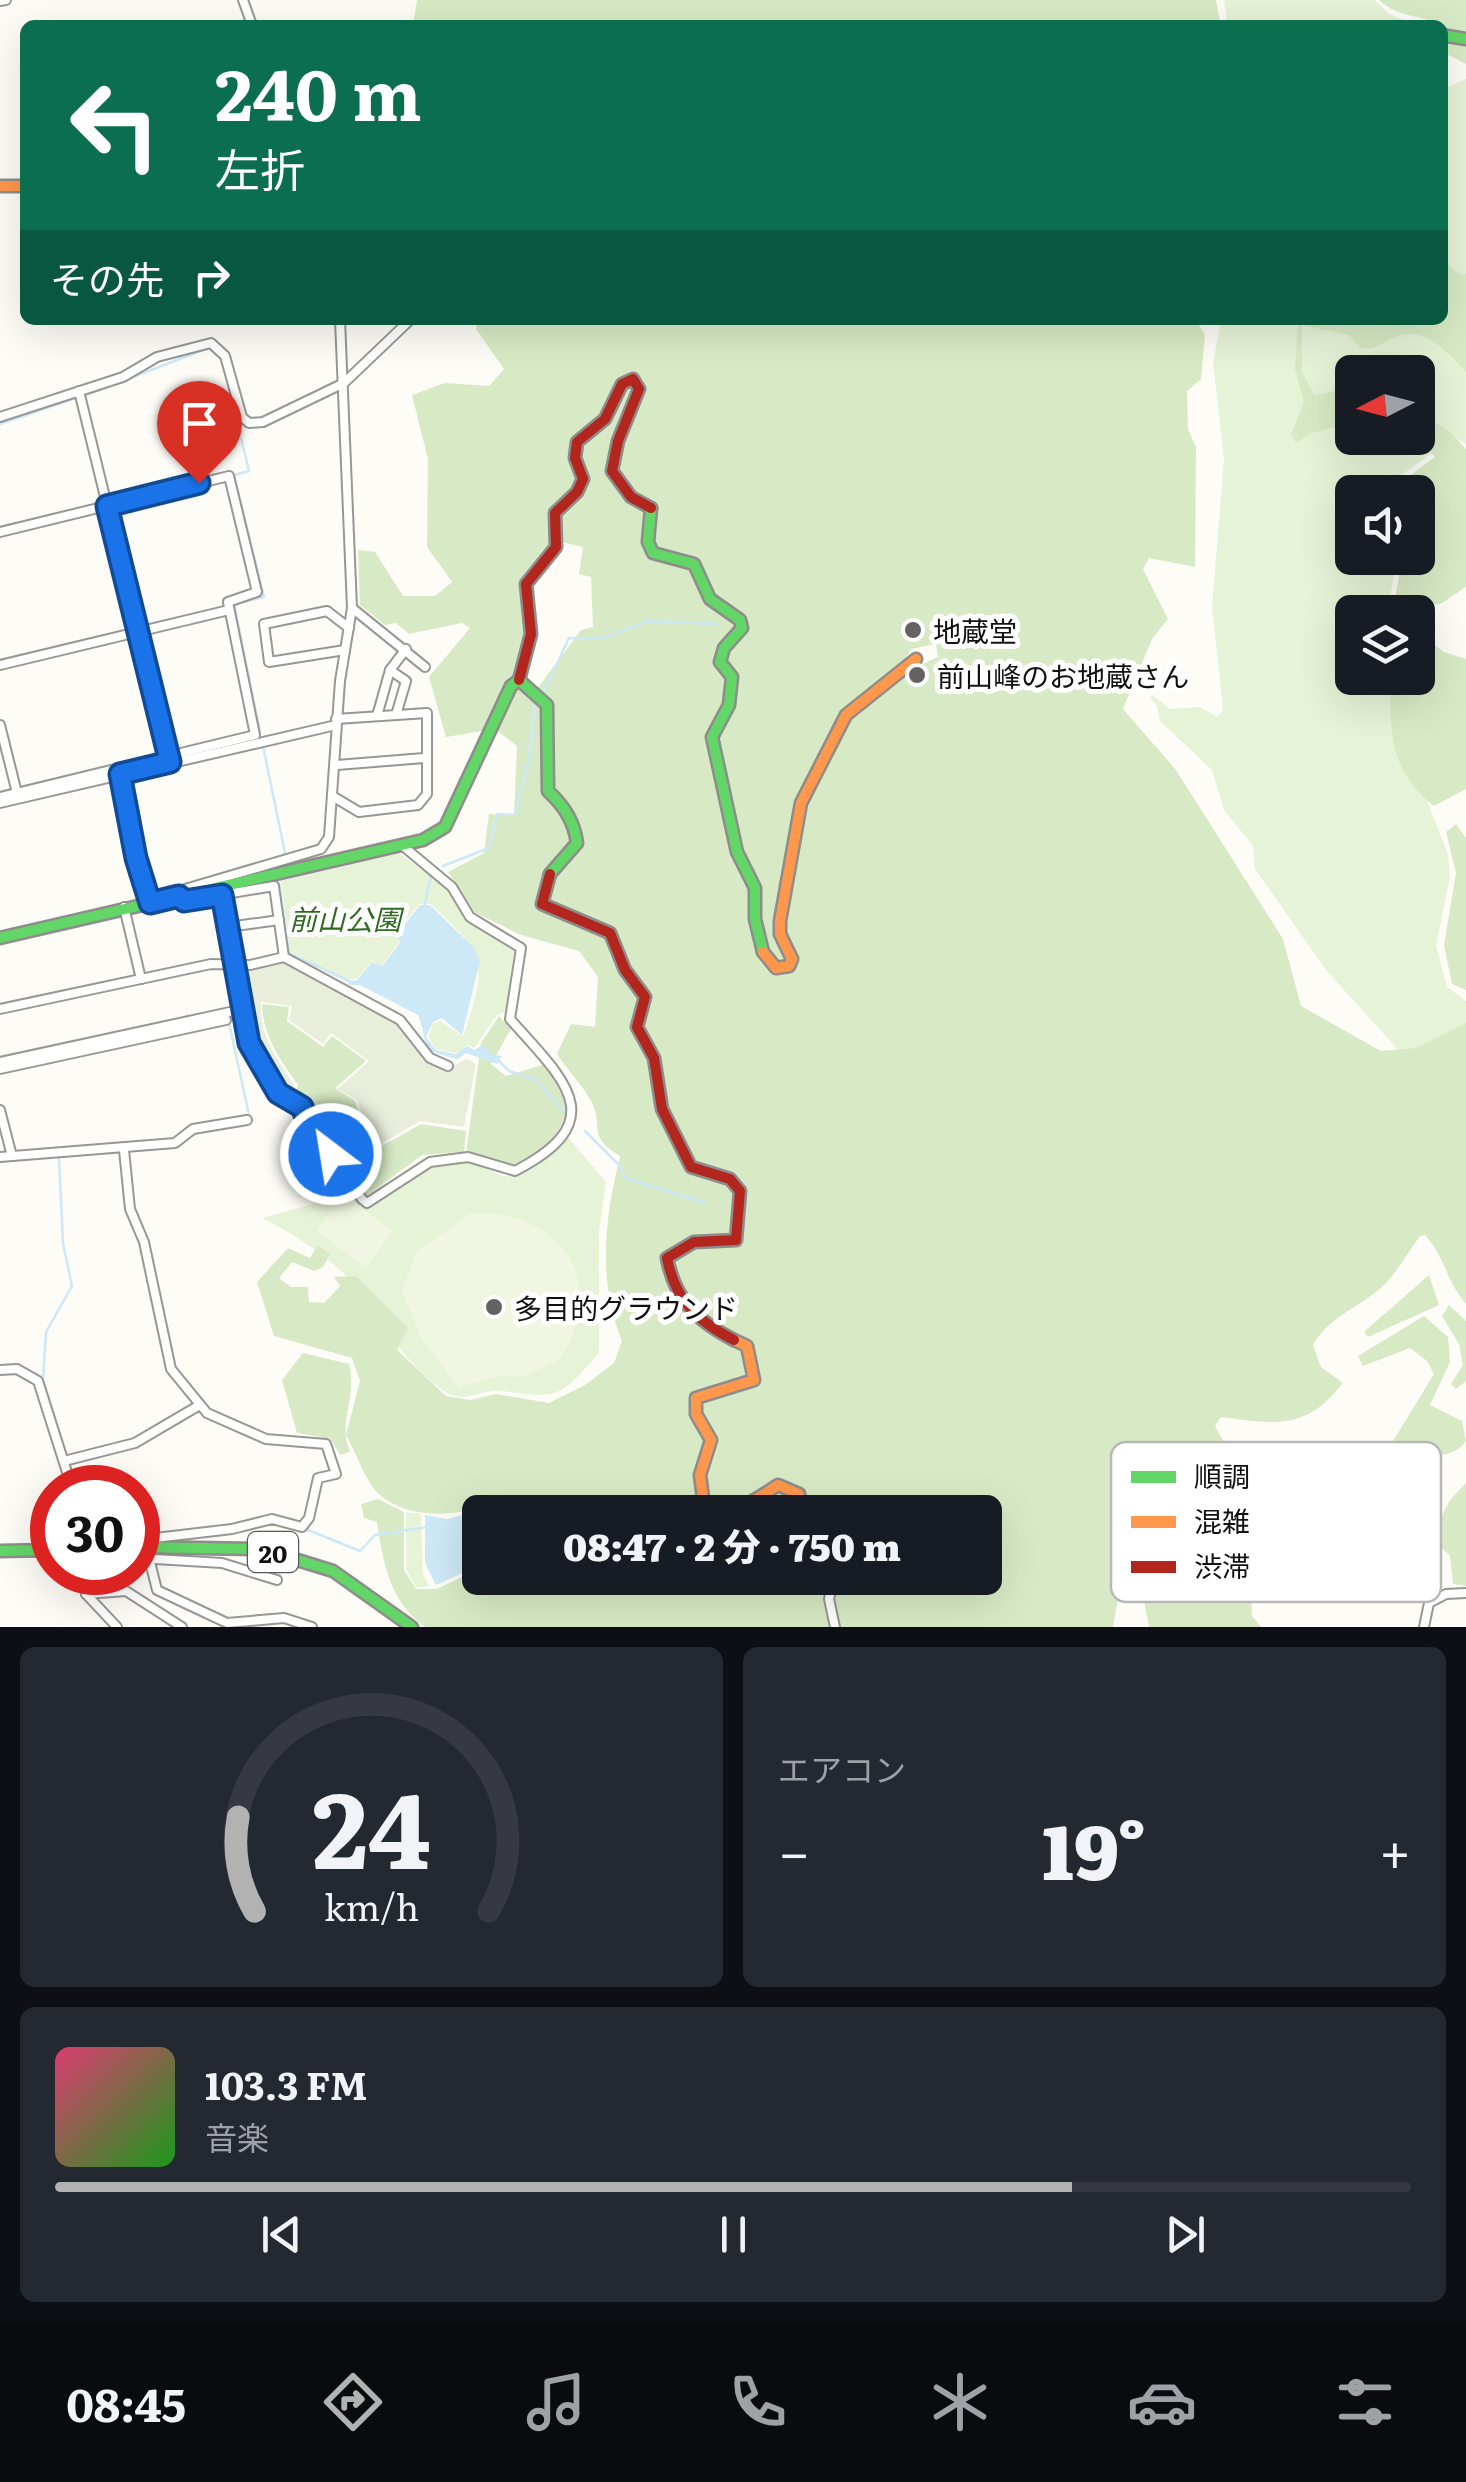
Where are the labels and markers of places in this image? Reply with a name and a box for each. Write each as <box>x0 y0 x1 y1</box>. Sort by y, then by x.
pin <box>157 381 242 484</box>
place label: 地蔵堂 <box>933 609 1017 651</box>
marker: 地蔵堂 <box>902 619 924 641</box>
place label: 前山峰のお地蔵さん <box>937 654 1189 696</box>
marker: 前山峰のお地蔵さん <box>906 664 928 686</box>
place label: 多目的グラウンド <box>514 1286 738 1328</box>
marker: 多目的グラウンド <box>483 1296 505 1318</box>

